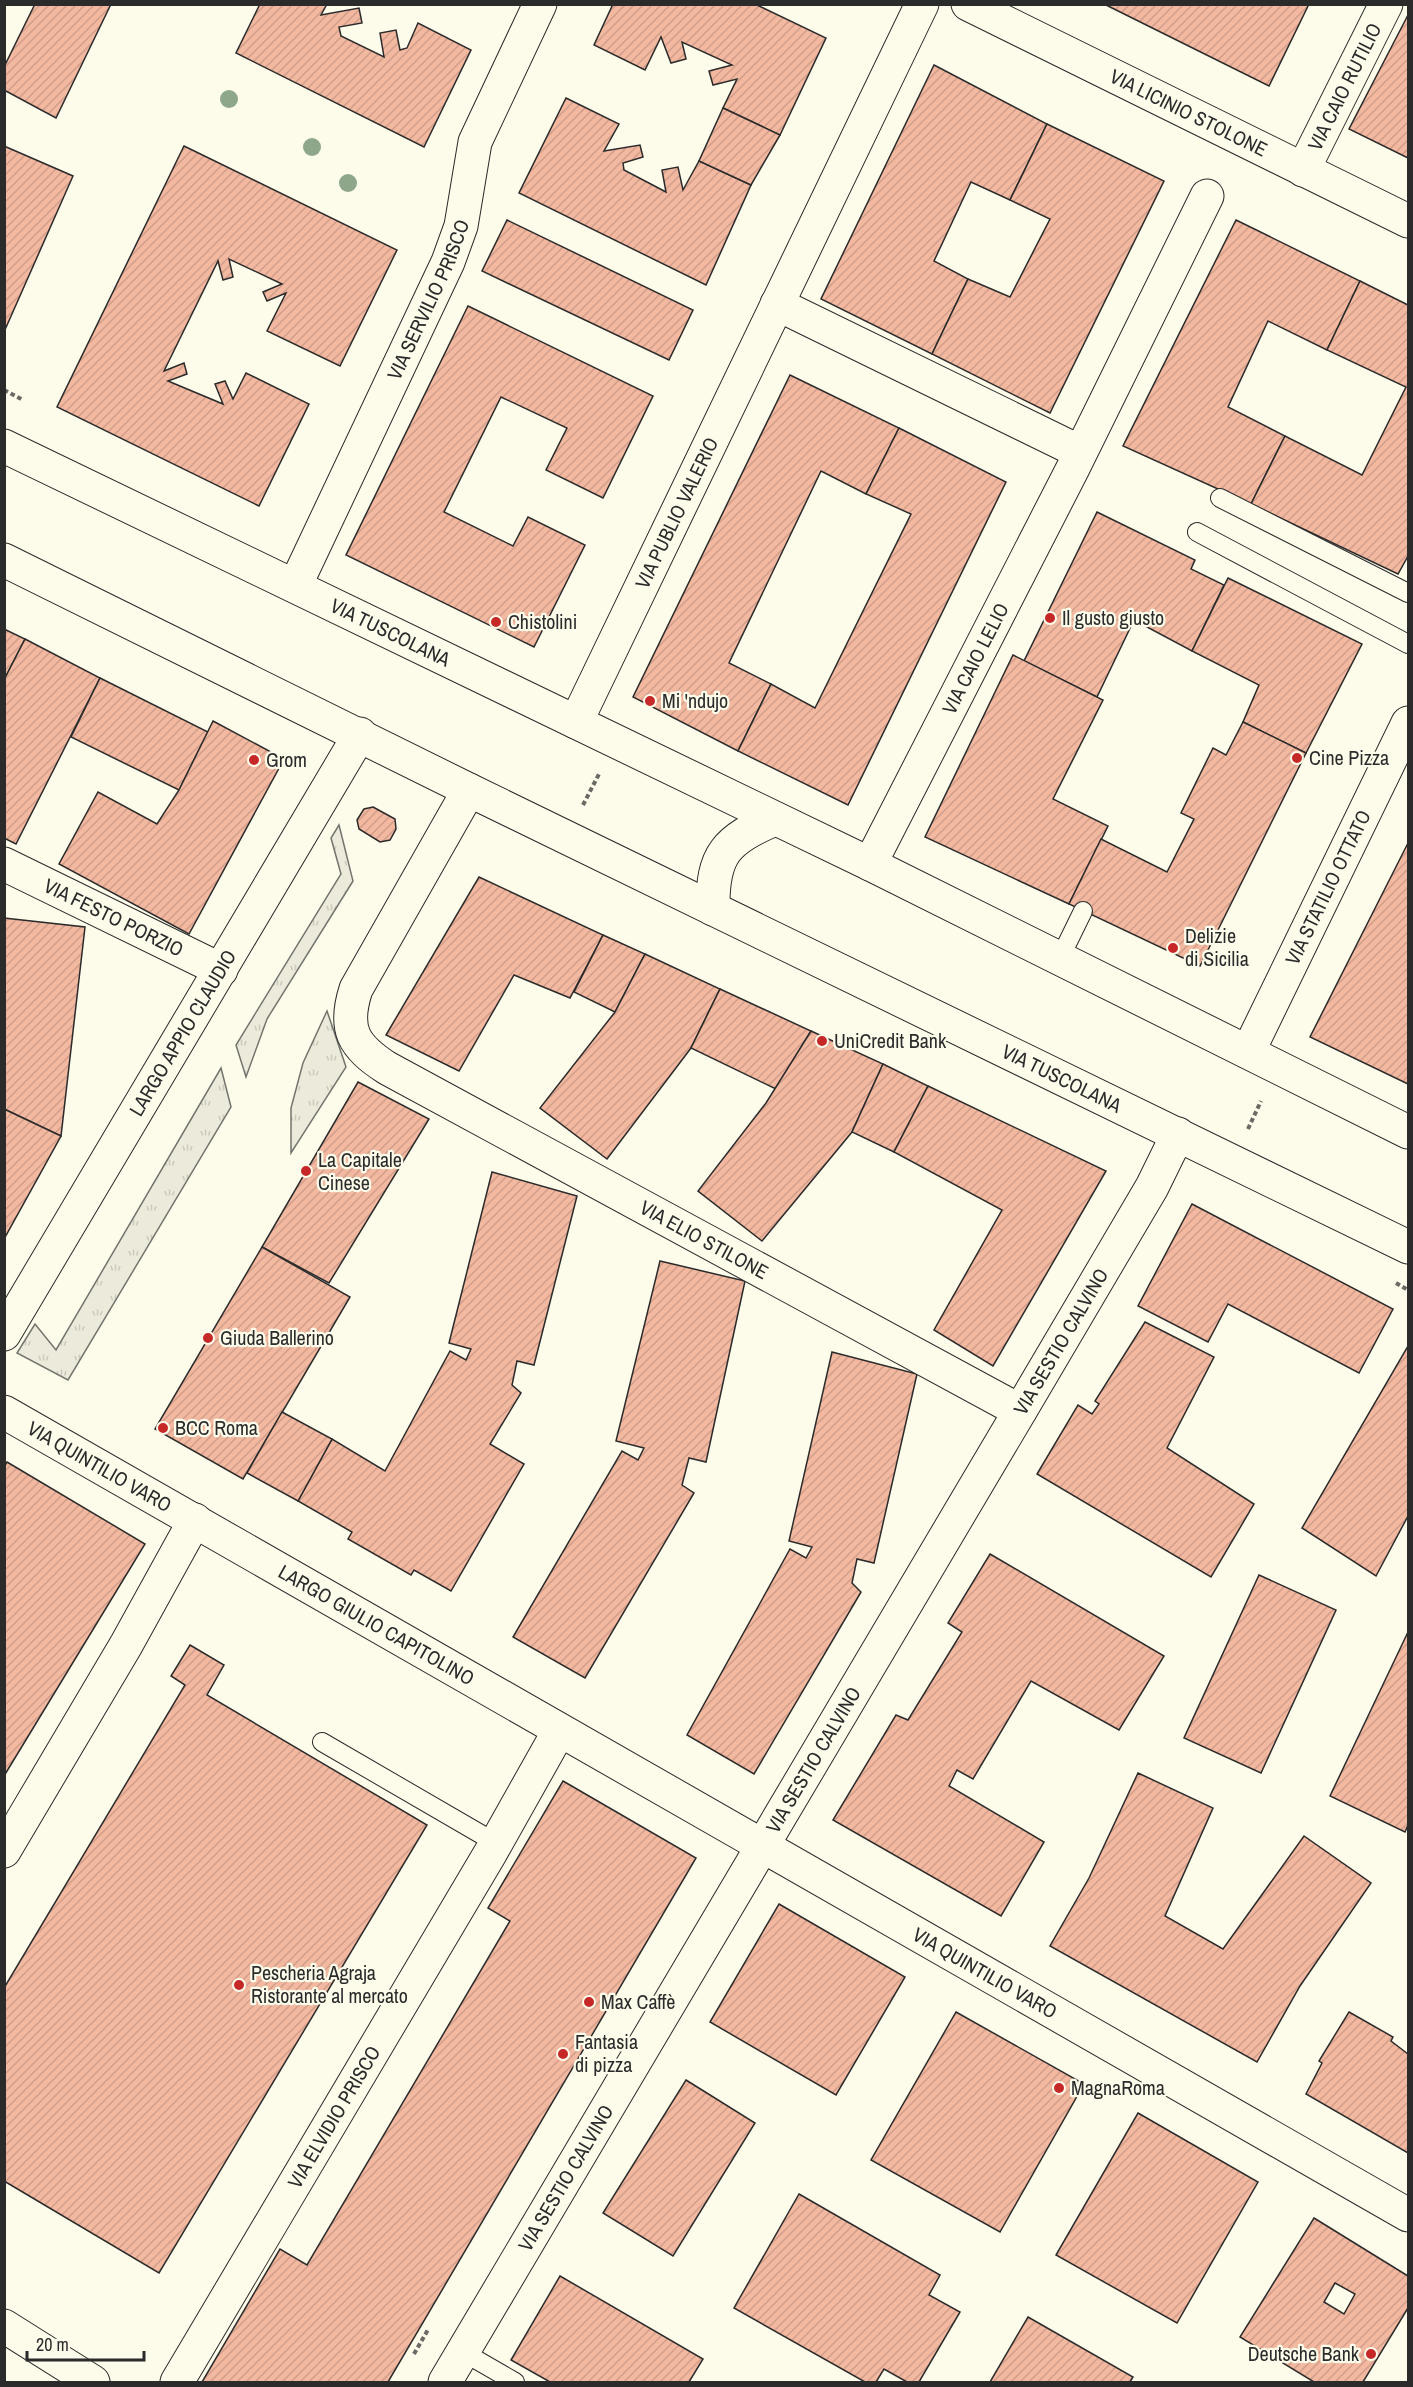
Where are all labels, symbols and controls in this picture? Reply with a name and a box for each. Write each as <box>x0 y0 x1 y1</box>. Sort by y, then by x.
street label: VIA CAIO RUTILIO <box>1301 18 1387 155</box>
street label: VIA LICINIO STOLONE <box>1106 62 1272 163</box>
street label: VIA SERVILIO PRISCO <box>380 216 475 384</box>
street label: VIA PUBLIO VALERIO <box>628 433 724 593</box>
street label: VIA TUSCOLANA <box>326 592 455 672</box>
street label: VIA CAIO LELIO <box>935 598 1015 718</box>
place label: Il gusto giusto <box>1062 604 1164 631</box>
place label: Chistolini <box>508 608 577 635</box>
marker: Il gusto giusto <box>1043 611 1057 625</box>
marker: Chistolini <box>489 615 503 629</box>
place label: Mi 'ndujo <box>662 687 728 714</box>
marker: Mi 'ndujo <box>643 694 657 708</box>
place label: Cine Pizza <box>1309 744 1389 771</box>
place label: Grom <box>266 746 307 773</box>
marker: Cine Pizza <box>1290 751 1304 765</box>
marker: Grom <box>247 753 261 767</box>
street label: VIA STATILIO OTTATO <box>1278 805 1377 969</box>
street label: VIA FESTO PORZIO <box>40 872 188 963</box>
place label: Delizie di Sicilia <box>1185 922 1249 972</box>
marker: Delizie di Sicilia <box>1166 941 1180 955</box>
street label: LARGO APPIO CLAUDIO <box>122 945 242 1121</box>
place label: UniCredit Bank <box>834 1027 947 1054</box>
marker: UniCredit Bank <box>815 1034 829 1048</box>
street label: VIA TUSCOLANA <box>998 1037 1126 1119</box>
place label: La Capitale Cinese <box>318 1146 402 1196</box>
marker: La Capitale Cinese <box>299 1164 313 1178</box>
street label: VIA ELIO STILONE <box>635 1194 773 1285</box>
street label: VIA SESTIO CALVINO <box>1007 1263 1114 1420</box>
place label: Giuda Ballerino <box>220 1324 334 1351</box>
marker: Giuda Ballerino <box>201 1331 215 1345</box>
street label: VIA QUINTILIO VARO <box>23 1414 177 1518</box>
place label: BCC Roma <box>175 1414 258 1441</box>
marker: BCC Roma <box>156 1421 170 1435</box>
street label: LARGO GIULIO CAPITOLINO <box>274 1558 479 1691</box>
street label: VIA SESTIO CALVINO <box>759 1681 867 1838</box>
street label: VIA QUINTILIO VARO <box>908 1921 1062 2025</box>
place label: Pescheria Agraja Ristorante al mercato <box>251 1959 408 2009</box>
marker: Pescheria Agraja Ristorante al mercato <box>232 1978 246 1992</box>
place label: Max Caffè <box>601 1988 675 2015</box>
marker: Max Caffè <box>582 1995 596 2009</box>
place label: Fantasia di pizza <box>575 2028 638 2078</box>
street label: VIA ELVIDIO PRISCO <box>281 2041 386 2193</box>
marker: Fantasia di pizza <box>556 2047 570 2061</box>
place label: MagnaRoma <box>1071 2074 1165 2101</box>
marker: MagnaRoma <box>1052 2081 1066 2095</box>
street label: VIA SESTIO CALVINO <box>511 2100 619 2256</box>
scale bar <box>27 2324 144 2362</box>
text: 20 m <box>36 2332 69 2357</box>
place label: Deutsche Bank <box>1248 2340 1360 2367</box>
marker: Deutsche Bank <box>1364 2347 1378 2361</box>

